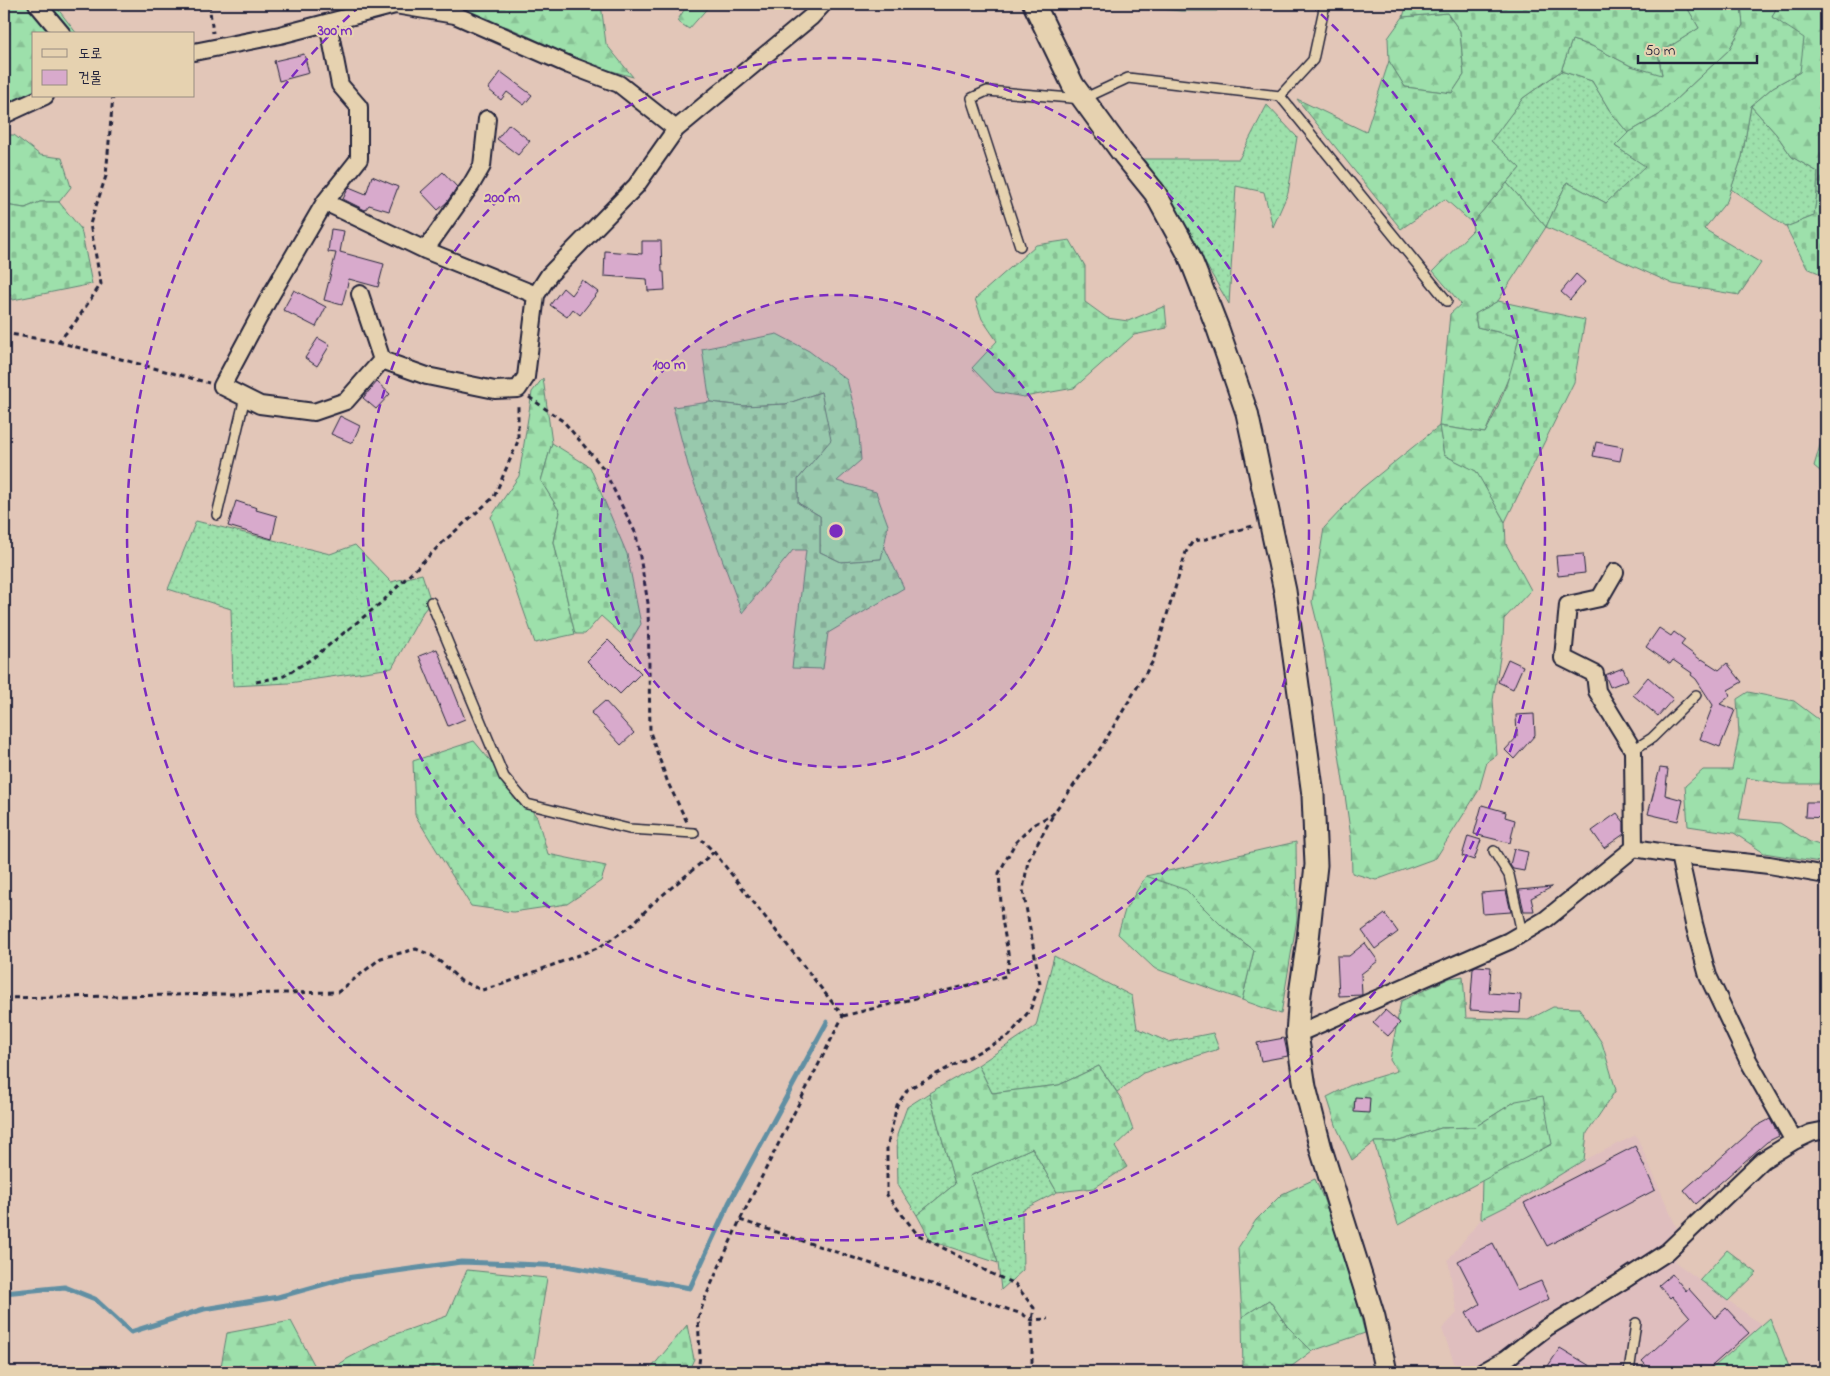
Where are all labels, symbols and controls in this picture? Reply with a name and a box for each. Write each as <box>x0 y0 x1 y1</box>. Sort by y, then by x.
text: 300 m <box>317 20 353 42</box>
legend <box>32 32 195 98</box>
scale bar <box>1638 32 1756 64</box>
text: 50 m <box>1645 40 1676 62</box>
text: 도로 <box>78 43 102 65</box>
text: 건물 <box>78 67 102 89</box>
text: 200 m <box>483 187 520 209</box>
text: 100 m <box>652 354 686 376</box>
centre of rings <box>827 522 845 540</box>

